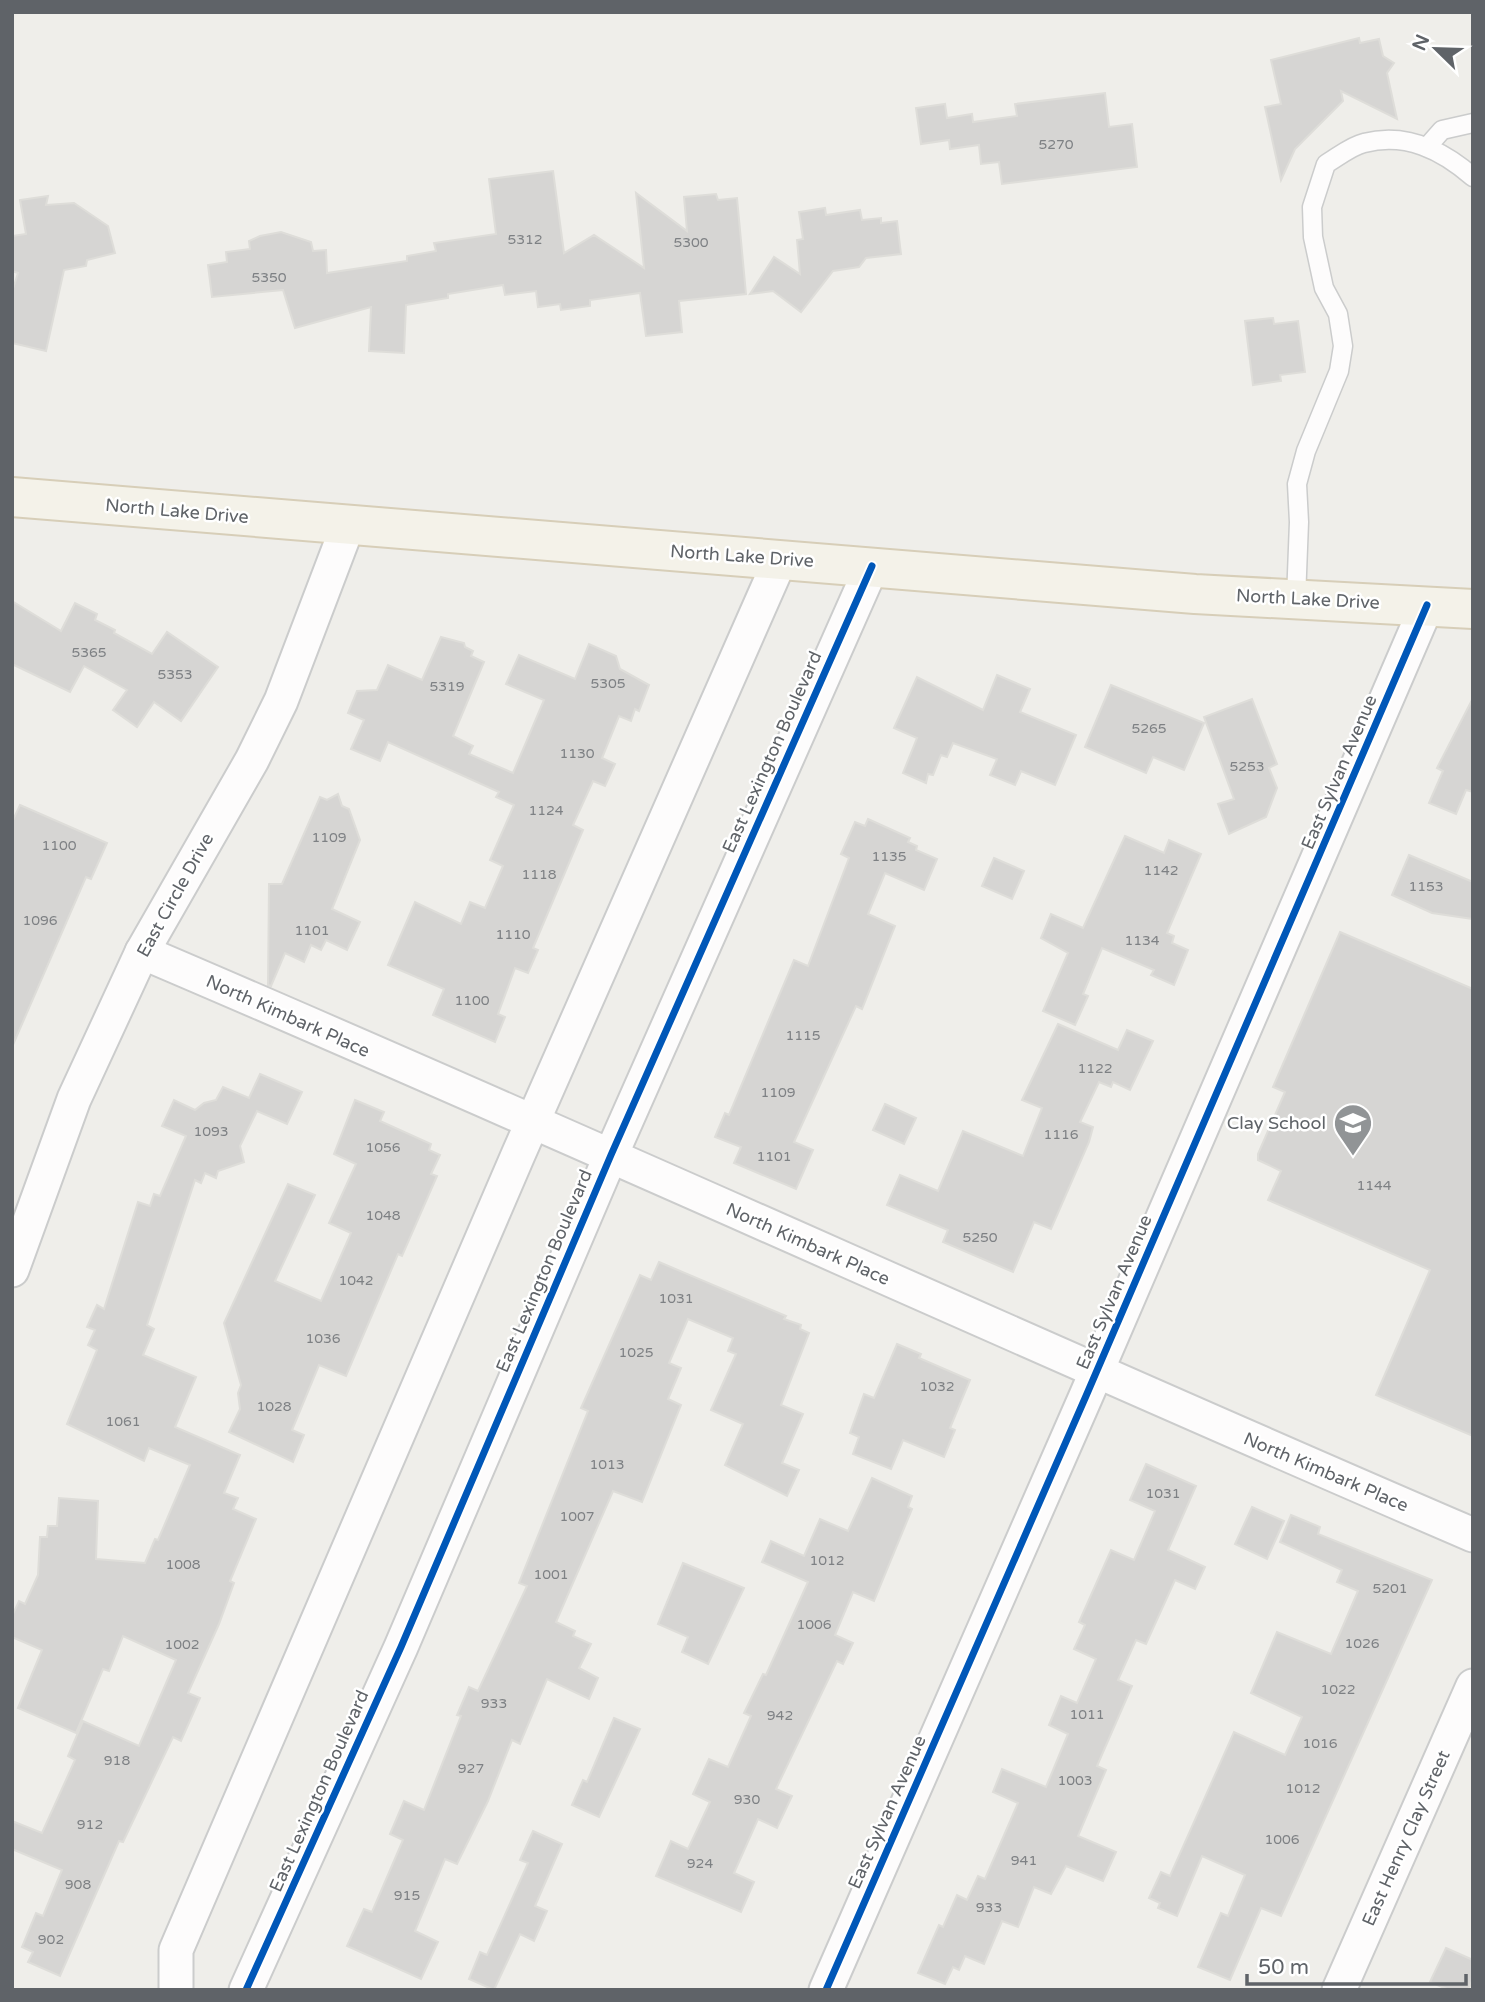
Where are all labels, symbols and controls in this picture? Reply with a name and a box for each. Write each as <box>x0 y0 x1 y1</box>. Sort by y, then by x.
north arrow <box>1401 14 1471 84</box>
text: N <box>1408 31 1434 54</box>
house number: 5270 <box>1038 136 1074 153</box>
house number: 5312 <box>507 231 543 248</box>
house number: 5300 <box>673 234 709 251</box>
house number: 5350 <box>251 269 287 286</box>
street label: North Lake Drive <box>104 494 250 528</box>
street label: North Lake Drive <box>669 540 815 572</box>
street label: North Lake Drive <box>1236 584 1380 614</box>
house number: 5365 <box>71 644 107 661</box>
street label: East Lexington Boulevard <box>718 648 826 856</box>
house number: 5353 <box>157 666 193 683</box>
house number: 5305 <box>590 675 626 692</box>
house number: 5319 <box>429 678 465 695</box>
street label: East Sylvan Avenue <box>1296 691 1382 853</box>
house number: 5265 <box>1131 720 1167 737</box>
house number: 1130 <box>559 745 595 762</box>
house number: 5253 <box>1229 758 1265 775</box>
house number: 1124 <box>528 802 564 819</box>
street label: East Circle Drive <box>132 829 218 961</box>
house number: 1109 <box>311 829 347 846</box>
house number: 1100 <box>41 837 77 854</box>
house number: 1135 <box>871 848 907 865</box>
house number: 1142 <box>1143 862 1179 879</box>
house number: 1118 <box>521 866 557 883</box>
house number: 1153 <box>1408 878 1444 895</box>
house number: 1096 <box>22 912 58 929</box>
house number: 1101 <box>294 922 330 939</box>
house number: 1110 <box>495 926 531 943</box>
house number: 1134 <box>1124 932 1160 949</box>
street label: North Kimbark Place <box>203 970 373 1062</box>
house number: 1100 <box>454 992 490 1009</box>
house number: 1115 <box>785 1027 821 1044</box>
house number: 1122 <box>1077 1060 1113 1077</box>
house number: 1109 <box>760 1084 796 1101</box>
school or university icon: Clay School <box>1332 1102 1374 1157</box>
place label: Clay School <box>1227 1112 1326 1134</box>
house number: 1093 <box>193 1123 229 1140</box>
house number: 1116 <box>1043 1126 1079 1143</box>
house number: 1056 <box>365 1139 401 1156</box>
house number: 1101 <box>756 1148 792 1165</box>
street label: East Lexington Boulevard <box>491 1166 597 1376</box>
house number: 1144 <box>1356 1177 1392 1194</box>
street label: North Kimbark Place <box>723 1198 893 1290</box>
house number: 1048 <box>365 1207 401 1224</box>
street label: East Sylvan Avenue <box>1071 1211 1157 1373</box>
house number: 5250 <box>962 1229 998 1246</box>
house number: 1042 <box>338 1272 374 1289</box>
house number: 1031 <box>658 1290 694 1307</box>
house number: 1036 <box>305 1330 341 1347</box>
house number: 1025 <box>618 1344 654 1361</box>
house number: 1032 <box>919 1378 955 1395</box>
house number: 1028 <box>256 1398 292 1415</box>
house number: 1061 <box>105 1413 141 1430</box>
street label: North Kimbark Place <box>1240 1427 1412 1517</box>
house number: 1013 <box>589 1456 625 1473</box>
house number: 1031 <box>1145 1485 1181 1502</box>
house number: 1007 <box>559 1508 595 1525</box>
house number: 1012 <box>809 1552 845 1569</box>
house number: 1008 <box>165 1556 201 1573</box>
house number: 1001 <box>533 1566 569 1583</box>
house number: 5201 <box>1372 1580 1408 1597</box>
house number: 1006 <box>796 1616 832 1633</box>
house number: 1026 <box>1344 1635 1380 1652</box>
house number: 1002 <box>164 1636 200 1653</box>
house number: 1022 <box>1320 1681 1356 1698</box>
street label: East Lexington Boulevard <box>265 1687 373 1895</box>
house number: 933 <box>481 1695 507 1712</box>
house number: 1011 <box>1069 1706 1105 1723</box>
house number: 942 <box>767 1707 793 1724</box>
street label: East Sylvan Avenue <box>843 1732 931 1892</box>
house number: 1016 <box>1302 1735 1338 1752</box>
street label: East Henry Clay Street <box>1357 1747 1455 1929</box>
house number: 918 <box>104 1752 130 1769</box>
house number: 927 <box>458 1760 484 1777</box>
house number: 1003 <box>1057 1772 1093 1789</box>
house number: 1012 <box>1285 1780 1321 1797</box>
house number: 930 <box>734 1791 760 1808</box>
house number: 912 <box>77 1816 103 1833</box>
house number: 1006 <box>1264 1831 1300 1848</box>
house number: 941 <box>1011 1852 1037 1869</box>
house number: 924 <box>687 1855 713 1872</box>
house number: 908 <box>65 1876 91 1893</box>
house number: 915 <box>394 1887 420 1904</box>
house number: 933 <box>976 1899 1002 1916</box>
house number: 902 <box>38 1931 64 1948</box>
scale bar <box>1247 1942 1466 1986</box>
text: 50 m <box>1258 1955 1309 1980</box>

